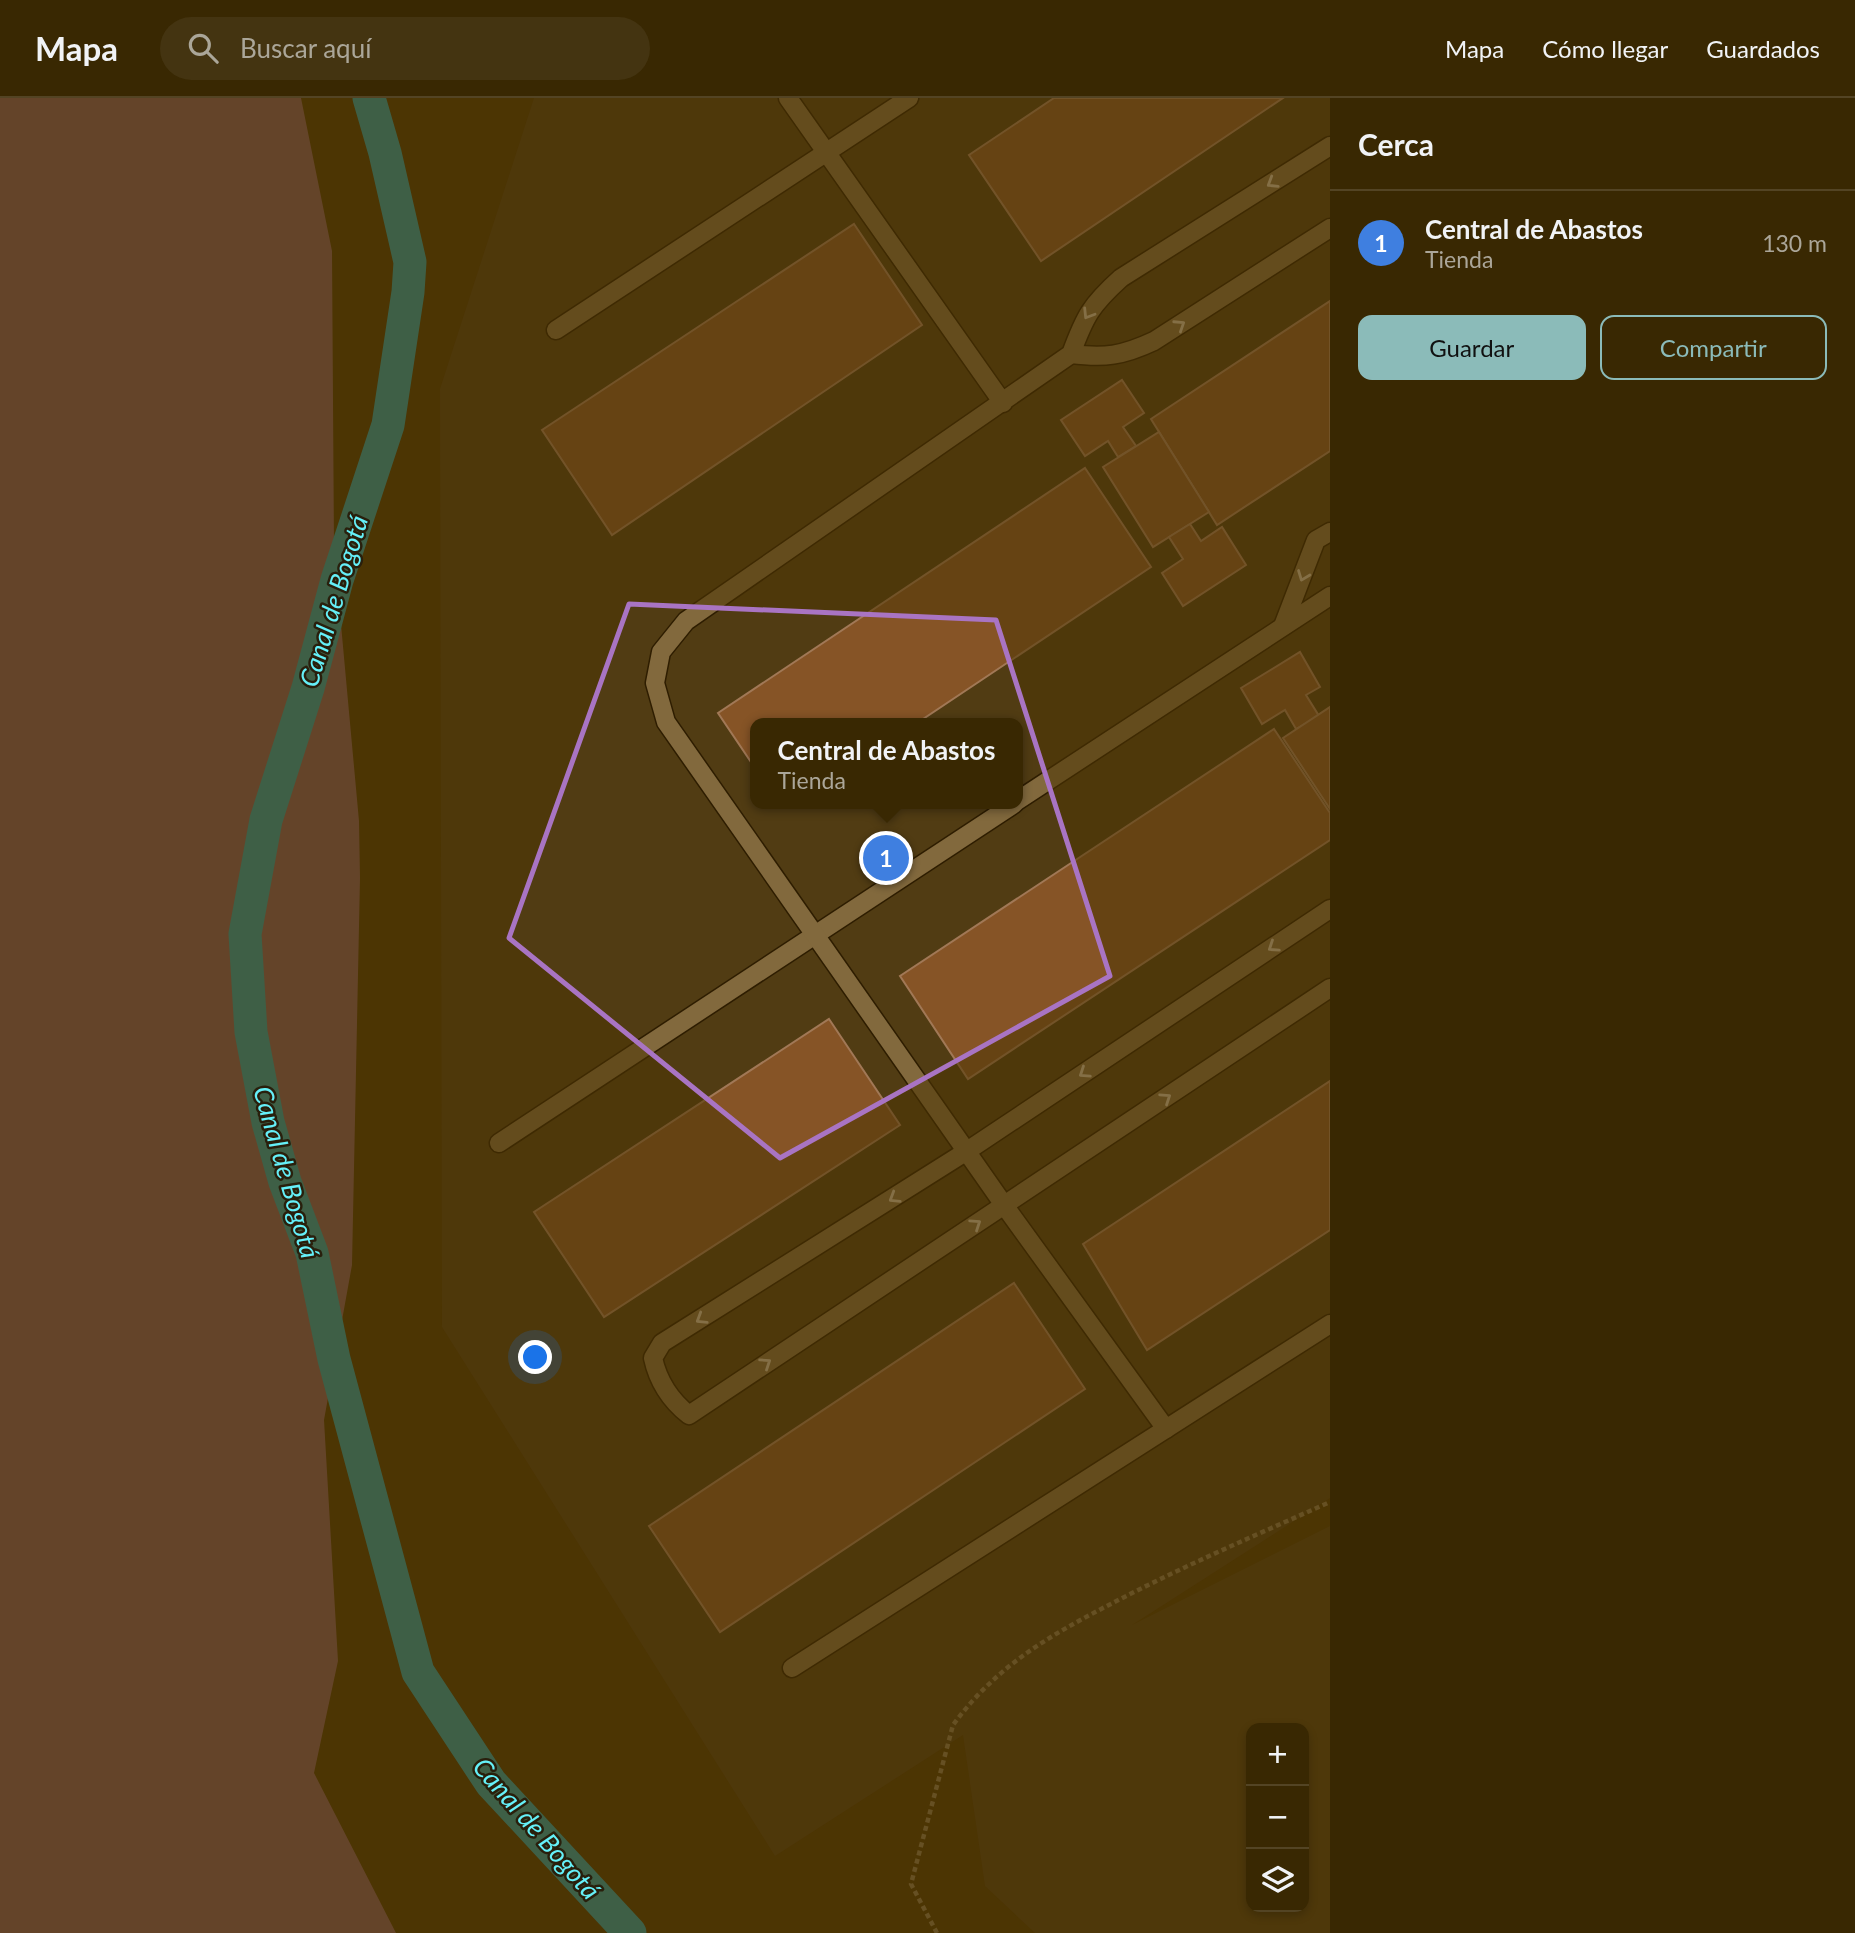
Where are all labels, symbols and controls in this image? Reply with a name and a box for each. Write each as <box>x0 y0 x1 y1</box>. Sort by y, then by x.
search box <box>160 17 650 80</box>
text: Mapa <box>35 28 118 68</box>
icon: search <box>184 29 222 67</box>
text: Buscar aquí <box>240 32 371 64</box>
text: Mapa <box>1445 34 1504 63</box>
text: Cómo llegar <box>1542 34 1668 63</box>
text: Guardados <box>1706 34 1820 63</box>
text: Cerca <box>1358 126 1434 162</box>
one-way arrow <box>1267 174 1280 187</box>
text: Central de Abastos <box>1425 213 1643 245</box>
text: 1 <box>1374 229 1388 257</box>
text: 130 m <box>1762 229 1827 257</box>
text: Tienda <box>1425 245 1493 273</box>
one-way arrow <box>1084 306 1097 319</box>
button: Guardar <box>1358 315 1586 380</box>
button: Compartir <box>1600 315 1827 380</box>
one-way arrow <box>1172 320 1185 333</box>
water label: Canal de Bogotá <box>292 511 374 690</box>
one-way arrow <box>1297 569 1311 581</box>
popup <box>750 718 1023 809</box>
text: Central de Abastos <box>778 734 995 766</box>
text: Tienda <box>778 766 846 794</box>
pin: 1 <box>863 832 909 884</box>
one-way arrow <box>1268 938 1281 951</box>
one-way arrow <box>1079 1065 1092 1077</box>
water label: Canal de Bogotá <box>247 1082 327 1262</box>
one-way arrow <box>1158 1093 1171 1106</box>
one-way arrow <box>888 1189 901 1202</box>
one-way arrow <box>968 1220 981 1232</box>
one-way arrow <box>696 1310 709 1323</box>
your location <box>518 1340 552 1374</box>
one-way arrow <box>758 1359 771 1371</box>
map controls <box>1246 1723 1309 1912</box>
button: + <box>1246 1723 1309 1786</box>
water label: Canal de Bogotá <box>467 1751 608 1906</box>
button: − <box>1246 1786 1309 1849</box>
button: layers <box>1246 1849 1309 1912</box>

